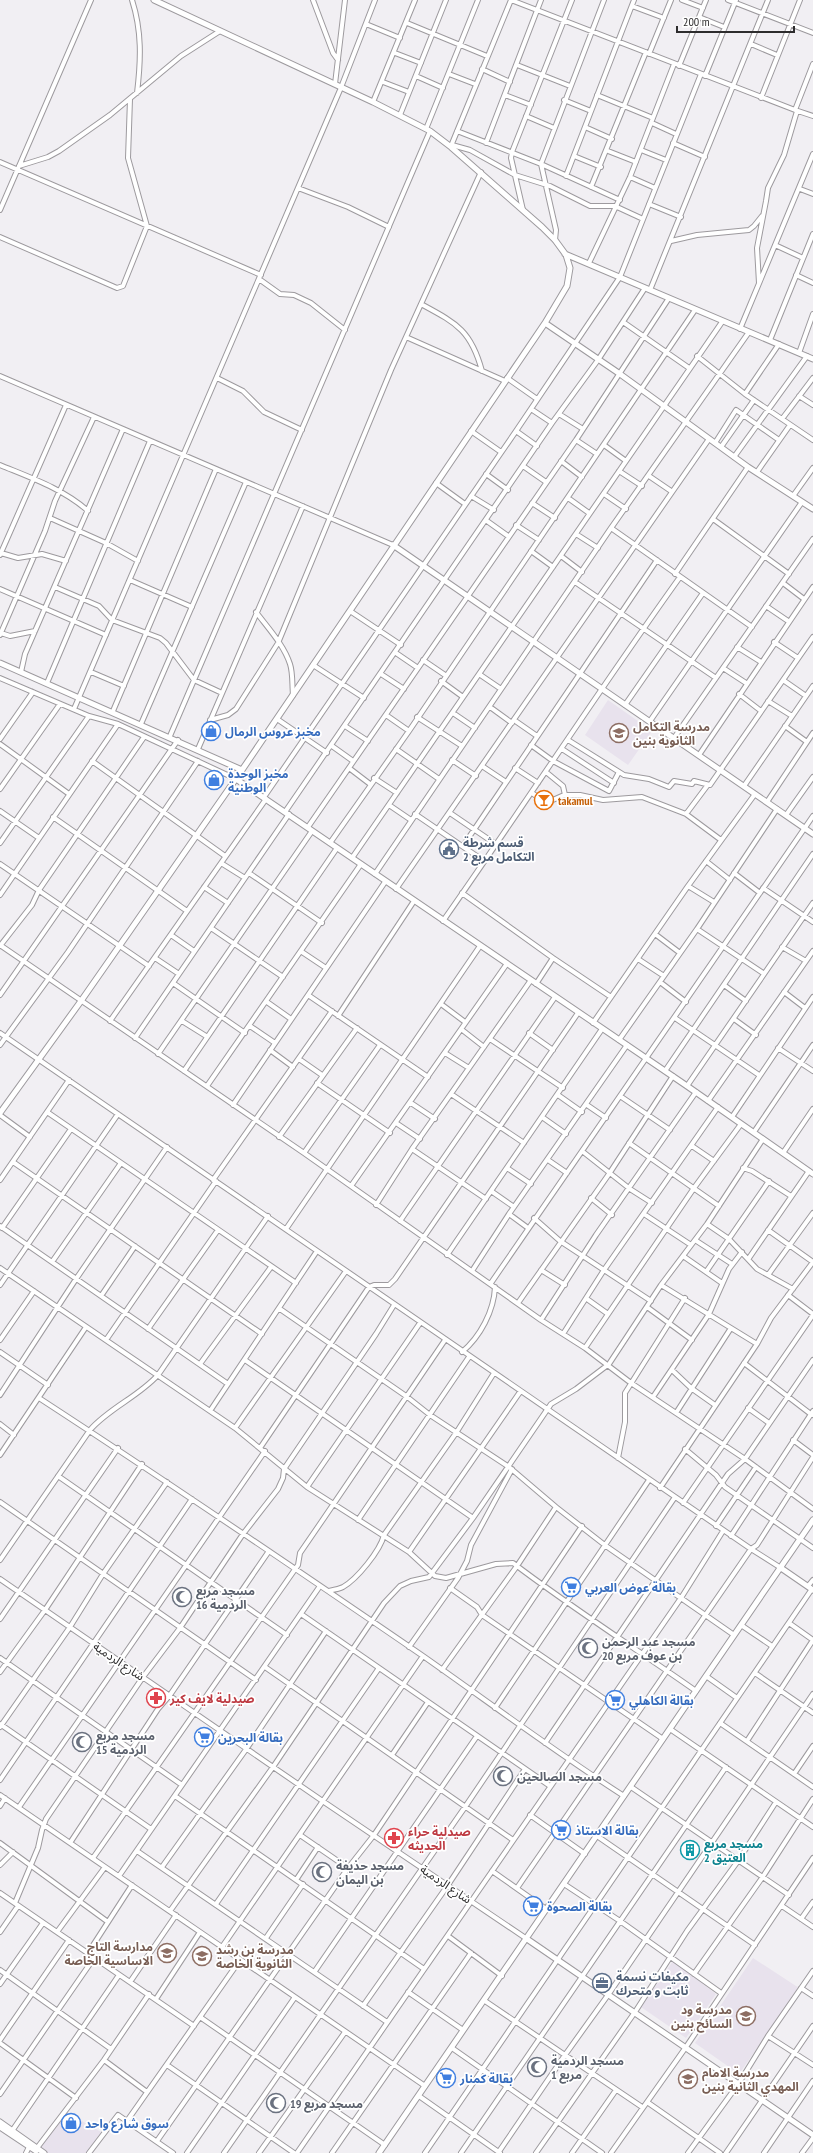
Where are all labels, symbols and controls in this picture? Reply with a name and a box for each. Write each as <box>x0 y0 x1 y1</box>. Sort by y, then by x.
scale bar <box>677 8 794 34</box>
text: 200 m <box>683 14 710 29</box>
place label: مدرسة التكامل الثانوية بنين <box>633 719 710 748</box>
shop icon: مخبز عروس الرمال <box>200 720 222 742</box>
school or university icon: مدرسة التكامل الثانوية بنين <box>608 722 630 744</box>
place label: مخبز عروس الرمال <box>225 724 321 739</box>
place label: مخبز الوحدة الوطنية <box>228 766 288 795</box>
shop icon: مخبز الوحدة الوطنية <box>203 769 225 791</box>
bar icon: takamul <box>533 789 555 811</box>
place label: takamul <box>558 793 593 808</box>
place label: قسم شرطة التكامل مربع 2 <box>463 835 534 866</box>
public building icon: قسم شرطة التكامل مربع 2 <box>438 838 460 860</box>
supermarket icon: بقالة عوض العربي <box>560 1576 582 1598</box>
place label: بقالة عوض العربي <box>585 1580 676 1597</box>
place label: مسجد مربع 16 الردمية <box>196 1583 255 1612</box>
mosque icon: مسجد مربع 16 الردمية <box>171 1586 193 1608</box>
place label: مسجد عبد الرحمن بن عوف مربع 20 <box>602 1634 695 1665</box>
mosque icon: مسجد عبد الرحمن بن عوف مربع 20 <box>577 1637 599 1659</box>
street label: شارع الردمية <box>89 1638 148 1685</box>
pharmacy icon: صيدلية لايف كير <box>145 1687 167 1709</box>
supermarket icon: بقالة الكاهلي <box>604 1689 626 1711</box>
place label: صيدلية لايف كير <box>169 1691 255 1706</box>
place label: بقالة الكاهلي <box>629 1693 694 1710</box>
supermarket icon: بقالة البحرين <box>193 1726 215 1748</box>
place label: مسجد مربع 15 الردمية <box>96 1728 155 1757</box>
place label: بقالة البحرين <box>218 1730 283 1745</box>
mosque icon: مسجد مربع 15 الردمية <box>71 1731 93 1753</box>
mosque icon: مسجد الصالحين <box>492 1765 514 1787</box>
place label: مسجد الصالحين <box>517 1769 602 1784</box>
supermarket icon: بقالة الاستاذ <box>550 1819 572 1841</box>
place label: بقالة الاستاذ <box>575 1823 639 1838</box>
place label: صيدلية حراء الحديثه <box>408 1824 471 1853</box>
pharmacy icon: صيدلية حراء الحديثه <box>383 1827 405 1849</box>
place label: مسجد مربع 2 العتيق <box>704 1836 763 1865</box>
building icon: مسجد مربع 2 العتيق <box>679 1839 701 1861</box>
place label: مسجد حذيفة بن اليمان <box>336 1858 404 1887</box>
mosque icon: مسجد حذيفة بن اليمان <box>311 1861 333 1883</box>
street label: شارع الردمية <box>416 1861 475 1908</box>
supermarket icon: بقالة الصحوة <box>522 1895 544 1917</box>
place label: بقالة الصحوة <box>547 1899 613 1914</box>
place label: مدارسة التاج الاساسية الخاصة <box>65 1939 153 1968</box>
school or university icon: مدارسة التاج الاساسية الخاصة <box>156 1942 178 1964</box>
place label: مدرسة بن رشد الثانوية الخاصة <box>216 1942 294 1971</box>
school or university icon: مدرسة بن رشد الثانوية الخاصة <box>191 1945 213 1967</box>
place label: مكيفات نسمة ثابت و متحرك <box>616 1969 689 1998</box>
office icon: مكيفات نسمة ثابت و متحرك <box>591 1972 613 1994</box>
place label: مدرسة ود السائح بنين <box>671 2002 732 2033</box>
school or university icon: مدرسة ود السائح بنين <box>735 2005 757 2027</box>
place label: مسجد الردمية مربع 1 <box>551 2053 624 2084</box>
mosque icon: مسجد الردمية مربع 1 <box>526 2056 548 2078</box>
place label: مدرسة الامام المهدي الثانية بنين <box>702 2065 799 2096</box>
supermarket icon: بقالة كمنار <box>435 2067 457 2089</box>
school or university icon: مدرسة الامام المهدي الثانية بنين <box>677 2068 699 2090</box>
place label: بقالة كمنار <box>459 2071 513 2086</box>
mosque icon: مسجد مربع 19 <box>265 2092 287 2114</box>
place label: مسجد مربع 19 <box>290 2096 363 2113</box>
shop icon: سوق شارع واحد <box>60 2112 82 2134</box>
place label: سوق شارع واحد <box>85 2116 169 2133</box>

